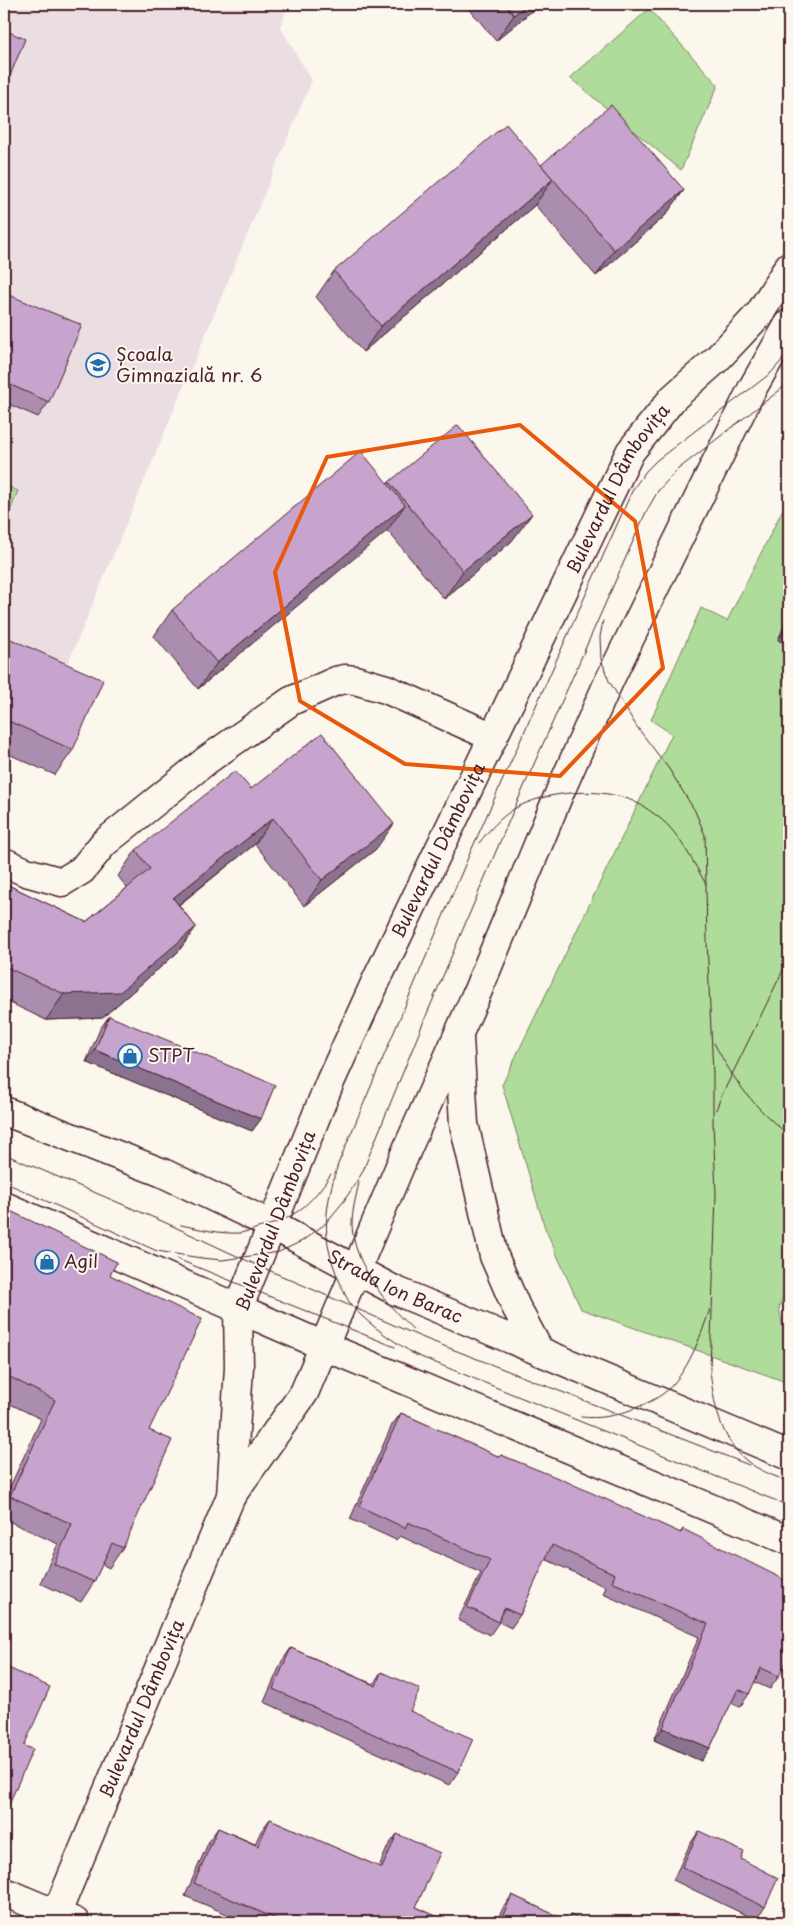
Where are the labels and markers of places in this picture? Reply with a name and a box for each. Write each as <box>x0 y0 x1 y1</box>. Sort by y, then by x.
place label: Școala Gimnazială nr. 6 <box>116 340 262 388</box>
school or university icon: Școala Gimnazială nr. 6 <box>85 352 111 378</box>
place label: STPT <box>148 1041 195 1068</box>
shop icon: STPT <box>117 1043 143 1069</box>
place label: Agil <box>64 1247 98 1274</box>
shop icon: Agil <box>34 1249 60 1275</box>

